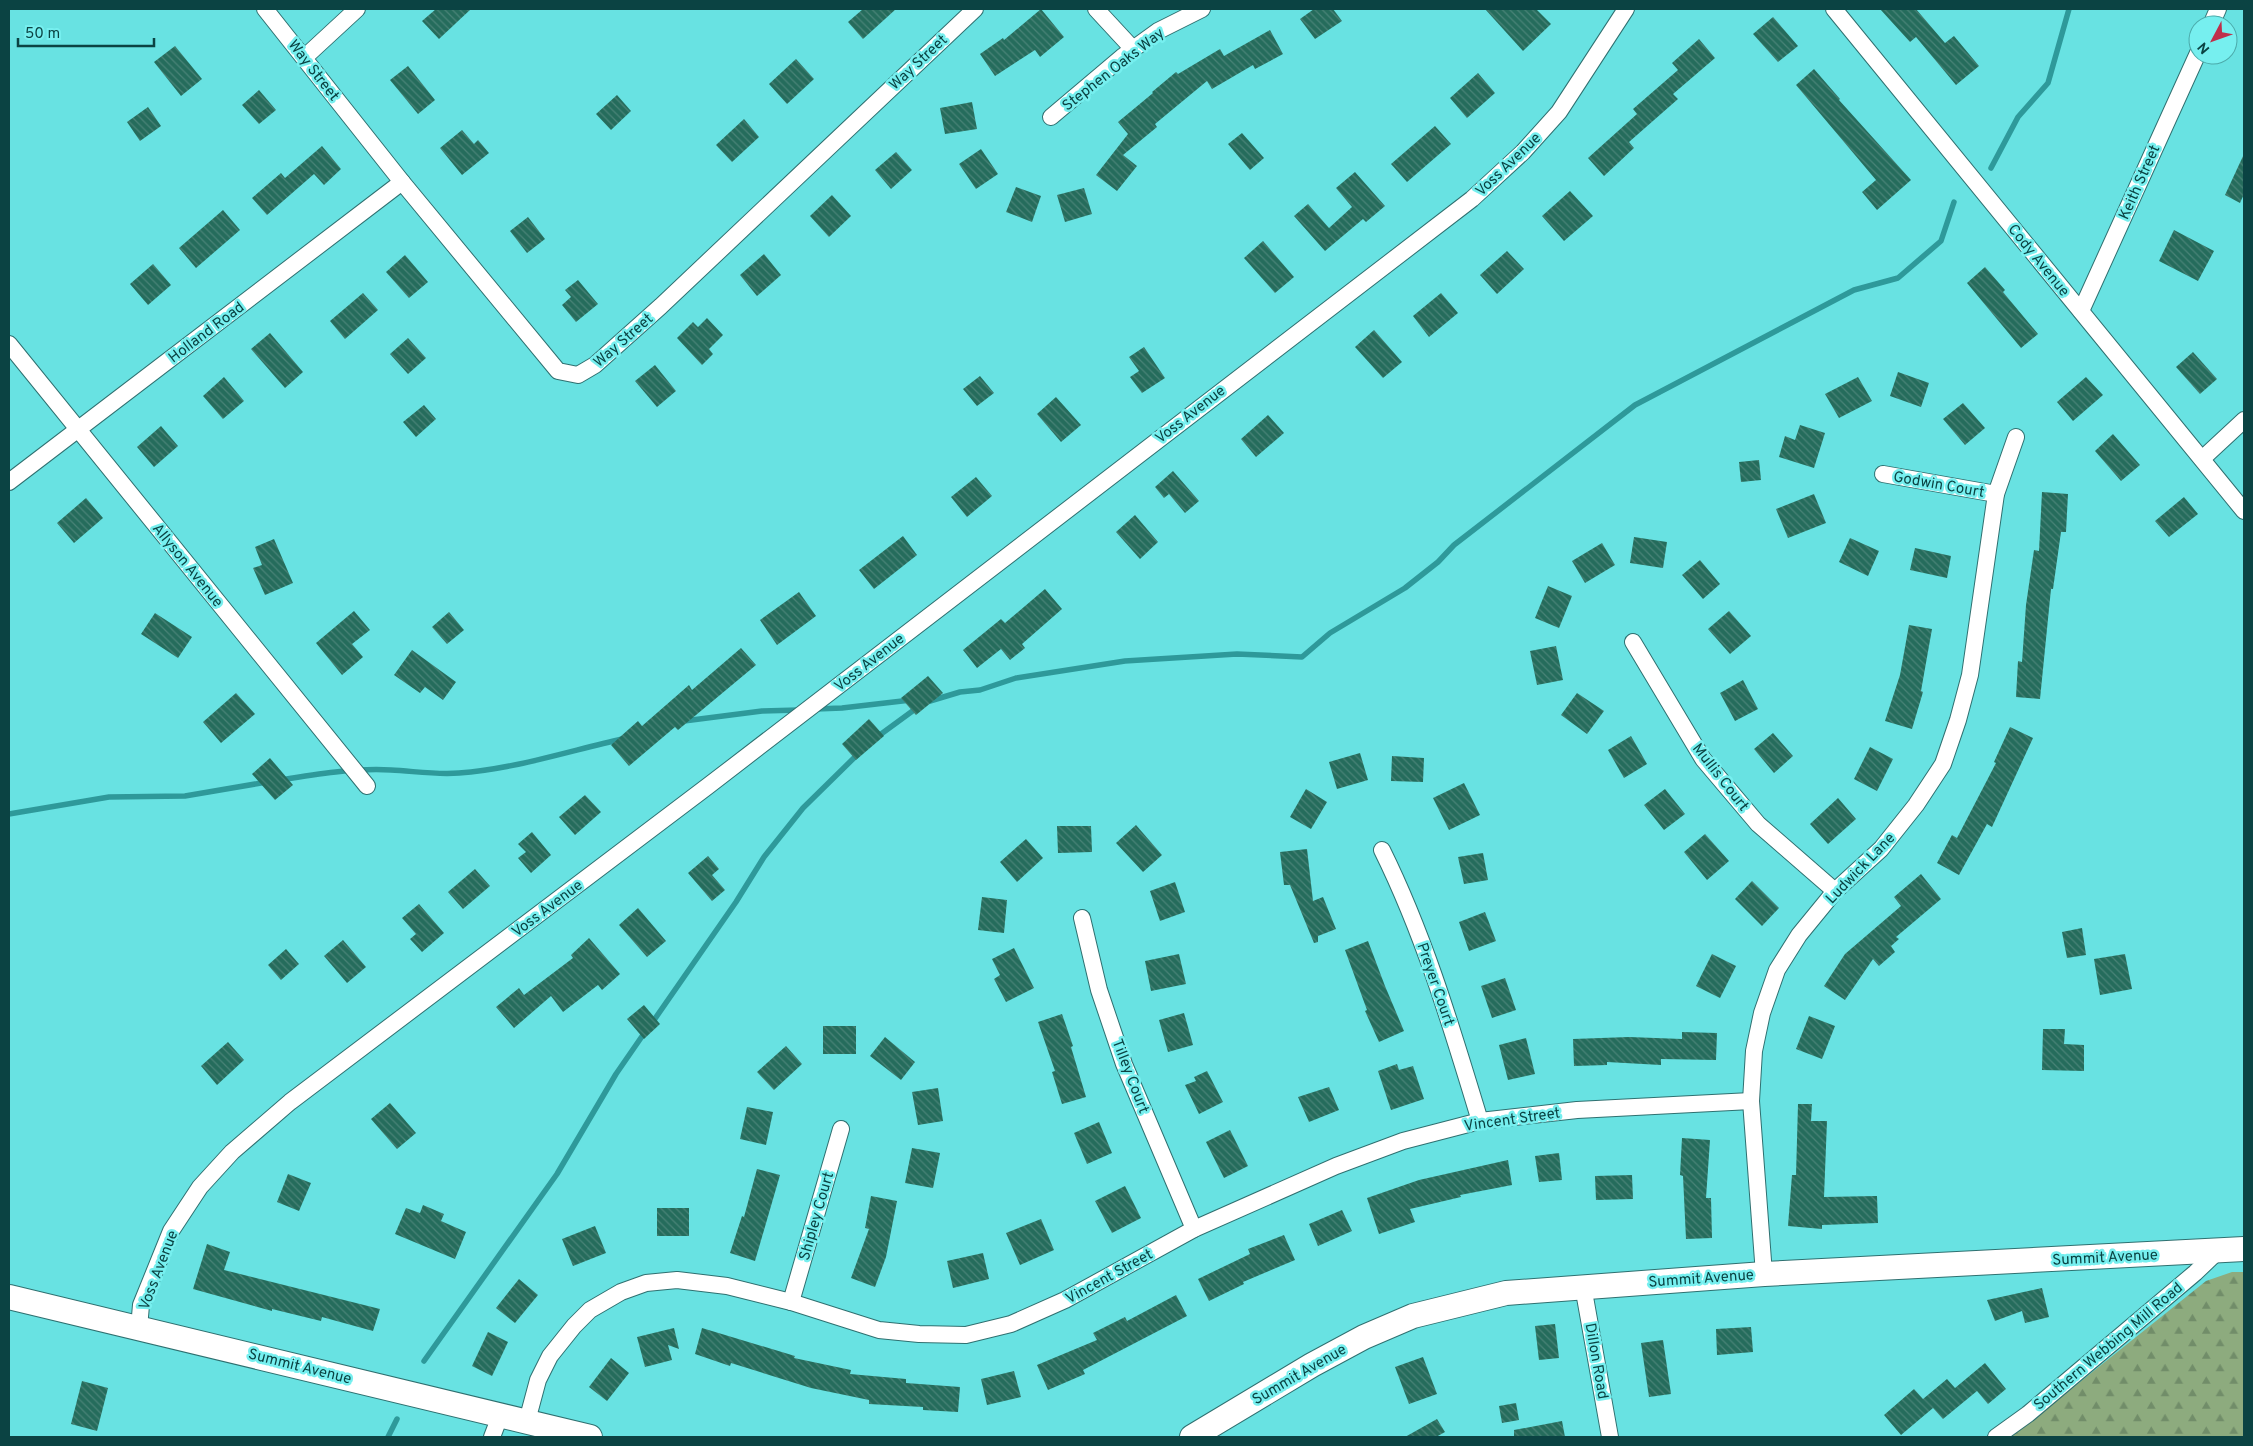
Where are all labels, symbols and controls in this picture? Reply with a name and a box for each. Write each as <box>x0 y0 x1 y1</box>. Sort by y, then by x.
scale bar <box>18 15 154 47</box>
north arrow <box>2188 15 2238 65</box>
street label: Stephen Oaks Way <box>1059 24 1169 116</box>
text: 50 m <box>25 25 60 44</box>
street label: Way Street <box>886 31 952 95</box>
street label: Way Street <box>283 36 343 105</box>
text: N <box>2195 38 2214 57</box>
street label: Voss Avenue <box>1472 129 1546 201</box>
street label: Keith Street <box>2115 142 2165 223</box>
street label: Cody Avenue <box>2003 221 2073 301</box>
street label: Holland Road <box>165 298 249 368</box>
street label: Way Street <box>590 310 658 372</box>
street label: Voss Avenue <box>1152 382 1230 448</box>
street label: Godwin Court <box>1892 468 1986 503</box>
street label: Allyson Avenue <box>147 520 226 612</box>
street label: Voss Avenue <box>831 630 909 696</box>
street label: Mullis Court <box>1687 740 1752 816</box>
street label: Ludwick Lane <box>1822 829 1900 909</box>
street label: Voss Avenue <box>509 876 587 942</box>
street label: Preyer Court <box>1412 940 1458 1029</box>
street label: Tilley Court <box>1107 1037 1152 1116</box>
street label: Vincent Street <box>1463 1104 1561 1137</box>
street label: Shipley Court <box>796 1170 839 1263</box>
street label: Voss Avenue <box>136 1228 183 1313</box>
street label: Vincent Street <box>1063 1246 1157 1309</box>
street label: Summit Avenue <box>2052 1246 2158 1271</box>
street label: Summit Avenue <box>1648 1266 1754 1293</box>
street label: Southern Webbing Mill Road <box>2031 1279 2187 1415</box>
street label: Dillon Road <box>1579 1322 1612 1401</box>
street label: Summit Avenue <box>1249 1341 1350 1410</box>
street label: Summit Avenue <box>246 1345 353 1389</box>

